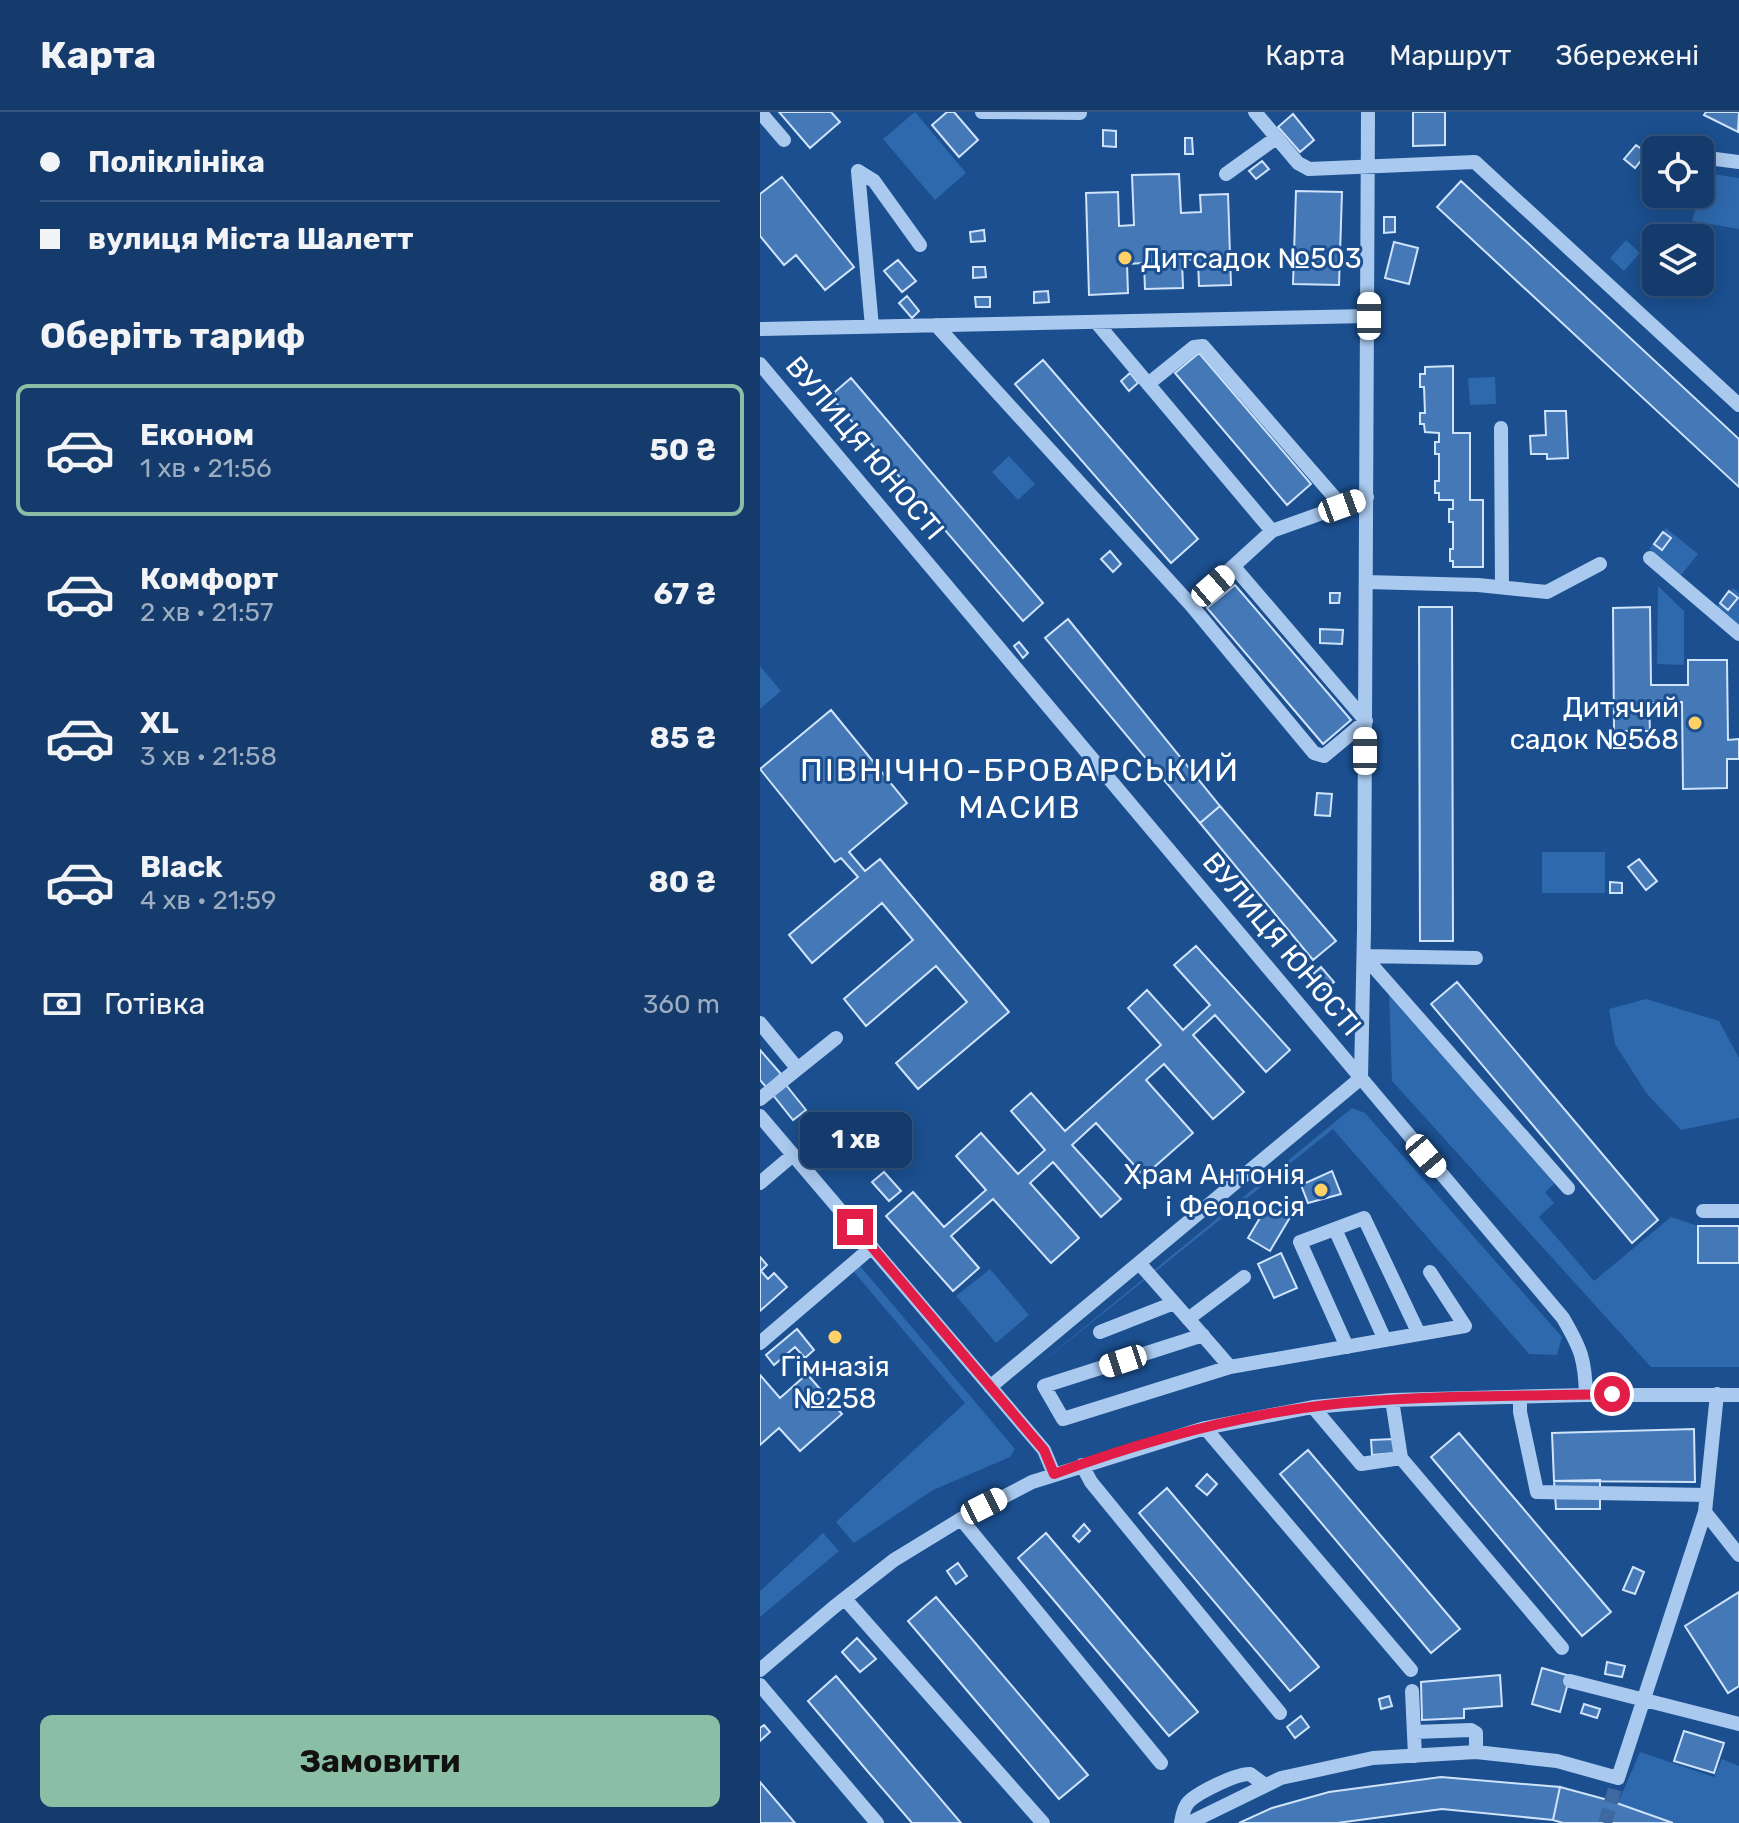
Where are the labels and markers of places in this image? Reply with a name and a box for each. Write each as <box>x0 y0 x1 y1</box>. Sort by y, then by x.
place label: Дитсадок №503 <box>1141 242 1362 275</box>
marker: Дитсадок №503 <box>1116 249 1134 267</box>
place label: Дитячий садок №568 <box>1510 691 1679 756</box>
marker: Дитячий садок №568 <box>1686 714 1704 732</box>
place label: Храм Антонія і Феодосія <box>1124 1158 1305 1223</box>
marker: Храм Антонія і Феодосія <box>1312 1181 1330 1199</box>
marker: Гімназія №258 <box>826 1328 844 1346</box>
place label: Гімназія №258 <box>780 1350 890 1415</box>

